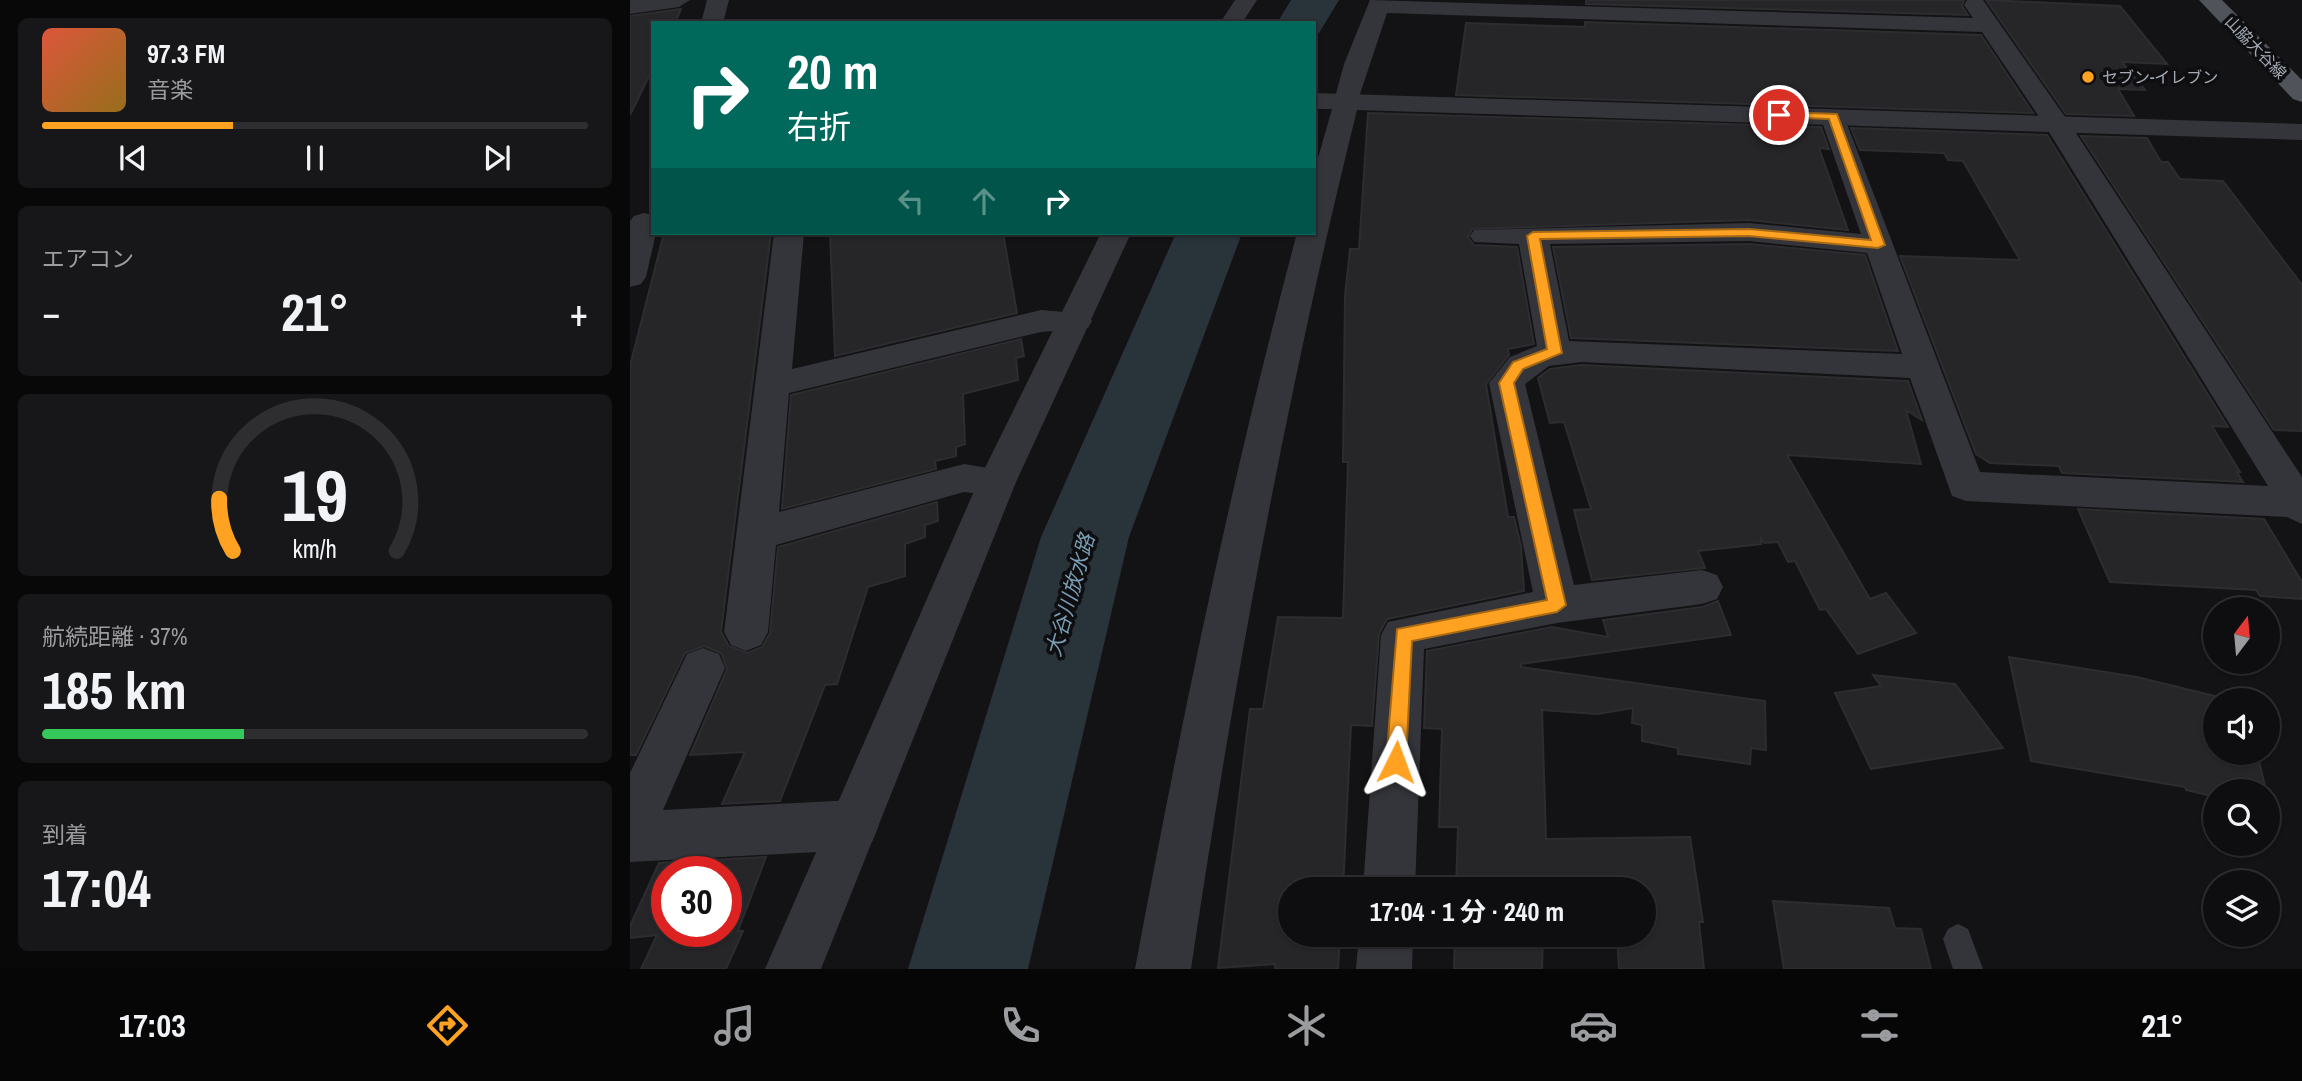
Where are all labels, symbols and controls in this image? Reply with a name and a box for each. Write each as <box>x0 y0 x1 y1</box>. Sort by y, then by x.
street label: 山脇大谷線 <box>2220 11 2292 83</box>
text: 97.3 FM <box>147 36 225 71</box>
text: 20 m <box>787 38 879 104</box>
icon: right <box>672 49 763 140</box>
place label: セブン-イレブン <box>2102 66 2218 88</box>
marker: セブン-イレブン <box>2080 69 2096 85</box>
text: 音楽 <box>147 74 193 105</box>
pin <box>1749 85 1809 145</box>
icon: arrive <box>1760 96 1798 134</box>
text: 右折 <box>787 105 851 148</box>
icon: previous <box>114 139 152 177</box>
icon: pause <box>296 139 334 177</box>
icon: next <box>478 139 516 177</box>
icon: left <box>892 182 930 220</box>
icon: ahead <box>965 182 1003 220</box>
icon: right <box>1038 182 1076 220</box>
text: エアコン <box>42 243 134 274</box>
text: 21° <box>281 277 349 347</box>
text: − <box>42 287 60 338</box>
text: + <box>570 287 588 338</box>
text: 19 <box>282 446 348 544</box>
water label: 大谷川放水路 <box>1039 529 1102 660</box>
text: km/h <box>293 531 337 565</box>
north arrow <box>2203 597 2280 674</box>
map controls <box>2203 597 2280 947</box>
text: 航続距離 · 37% <box>42 621 187 652</box>
text: 185 km <box>42 655 187 725</box>
button: sound <box>2203 688 2280 765</box>
position arrow <box>1359 725 1433 799</box>
button: search <box>2203 779 2280 856</box>
text: 到着 <box>42 819 88 850</box>
text: 17:04 <box>42 853 151 923</box>
speed limit sign: 30 <box>651 856 742 947</box>
button: layers <box>2203 870 2280 947</box>
text: 17:04 · 1 分 · 240 m <box>1370 894 1564 929</box>
icon: directions <box>423 1001 472 1050</box>
icon: music <box>710 1001 759 1050</box>
icon: phone <box>996 1001 1045 1050</box>
icon: climate <box>1282 1001 1331 1050</box>
icon: car <box>1569 1001 1618 1050</box>
icon: filters <box>1855 1001 1904 1050</box>
text: 17:03 <box>119 1004 186 1047</box>
text: 21° <box>2141 1004 2183 1047</box>

